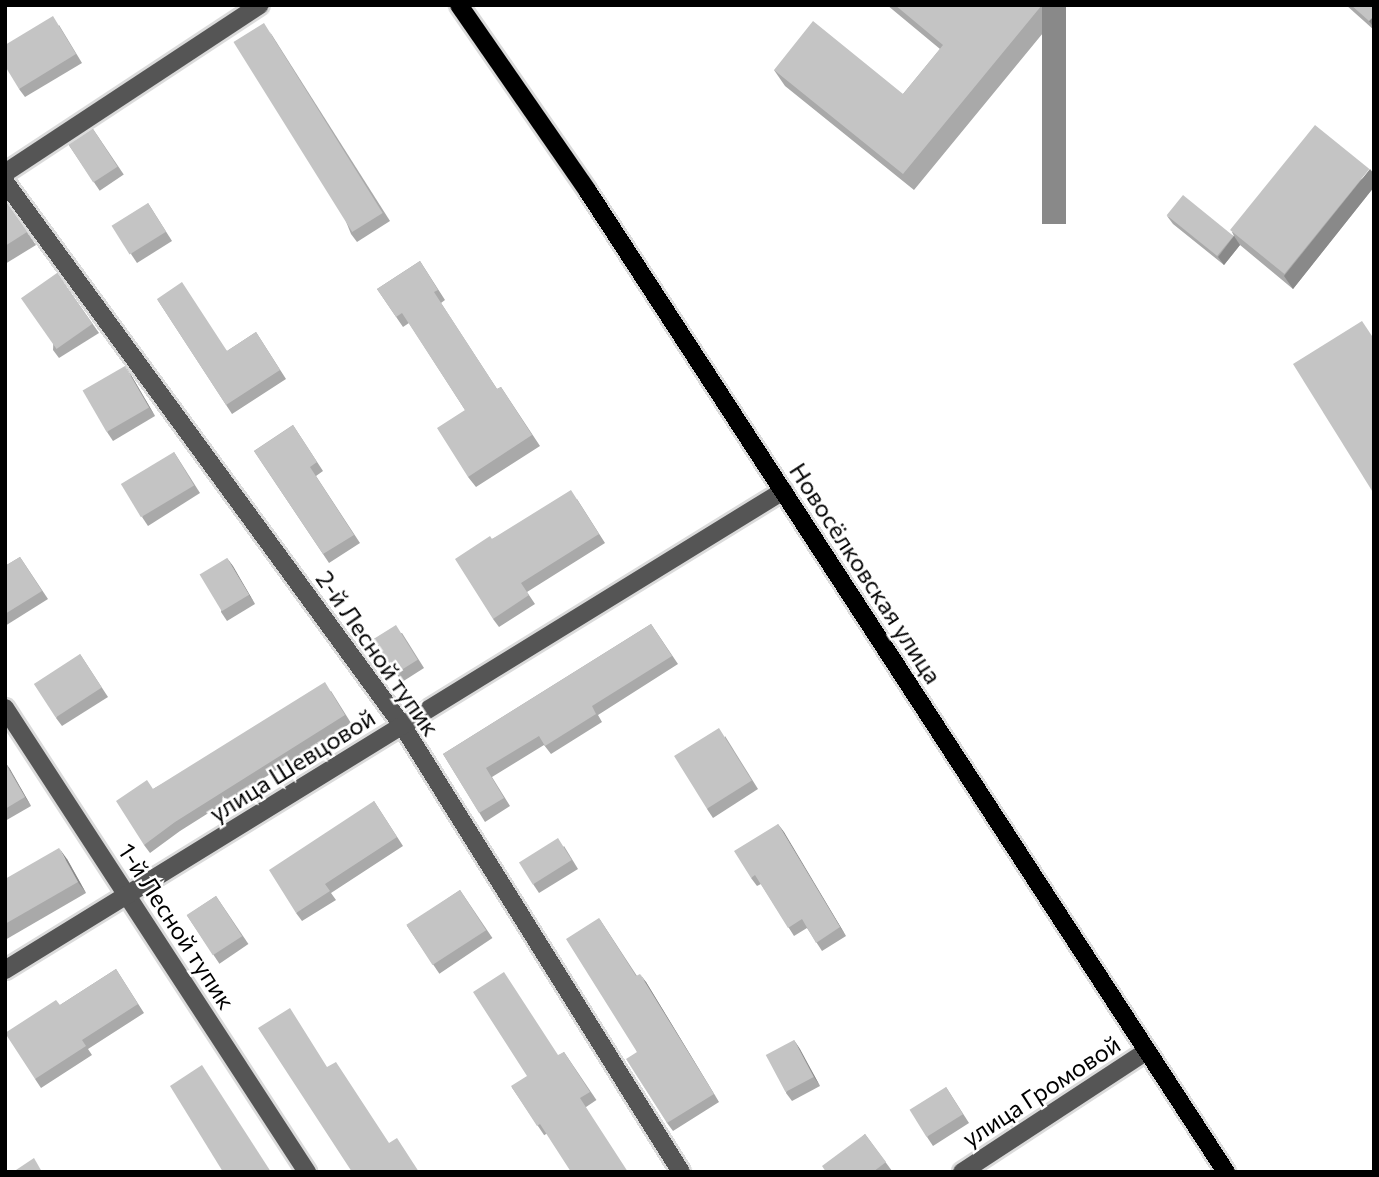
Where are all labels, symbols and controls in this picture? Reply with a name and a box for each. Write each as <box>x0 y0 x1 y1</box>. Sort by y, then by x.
street label: Новосёлковская улица <box>784 457 948 689</box>
street label: 2-й Лесной тупик <box>310 565 446 741</box>
street label: улица Шевцовой <box>204 702 380 828</box>
street label: 1-й Лесной тупик <box>113 838 241 1014</box>
street label: улица Громовой <box>957 1029 1125 1153</box>

